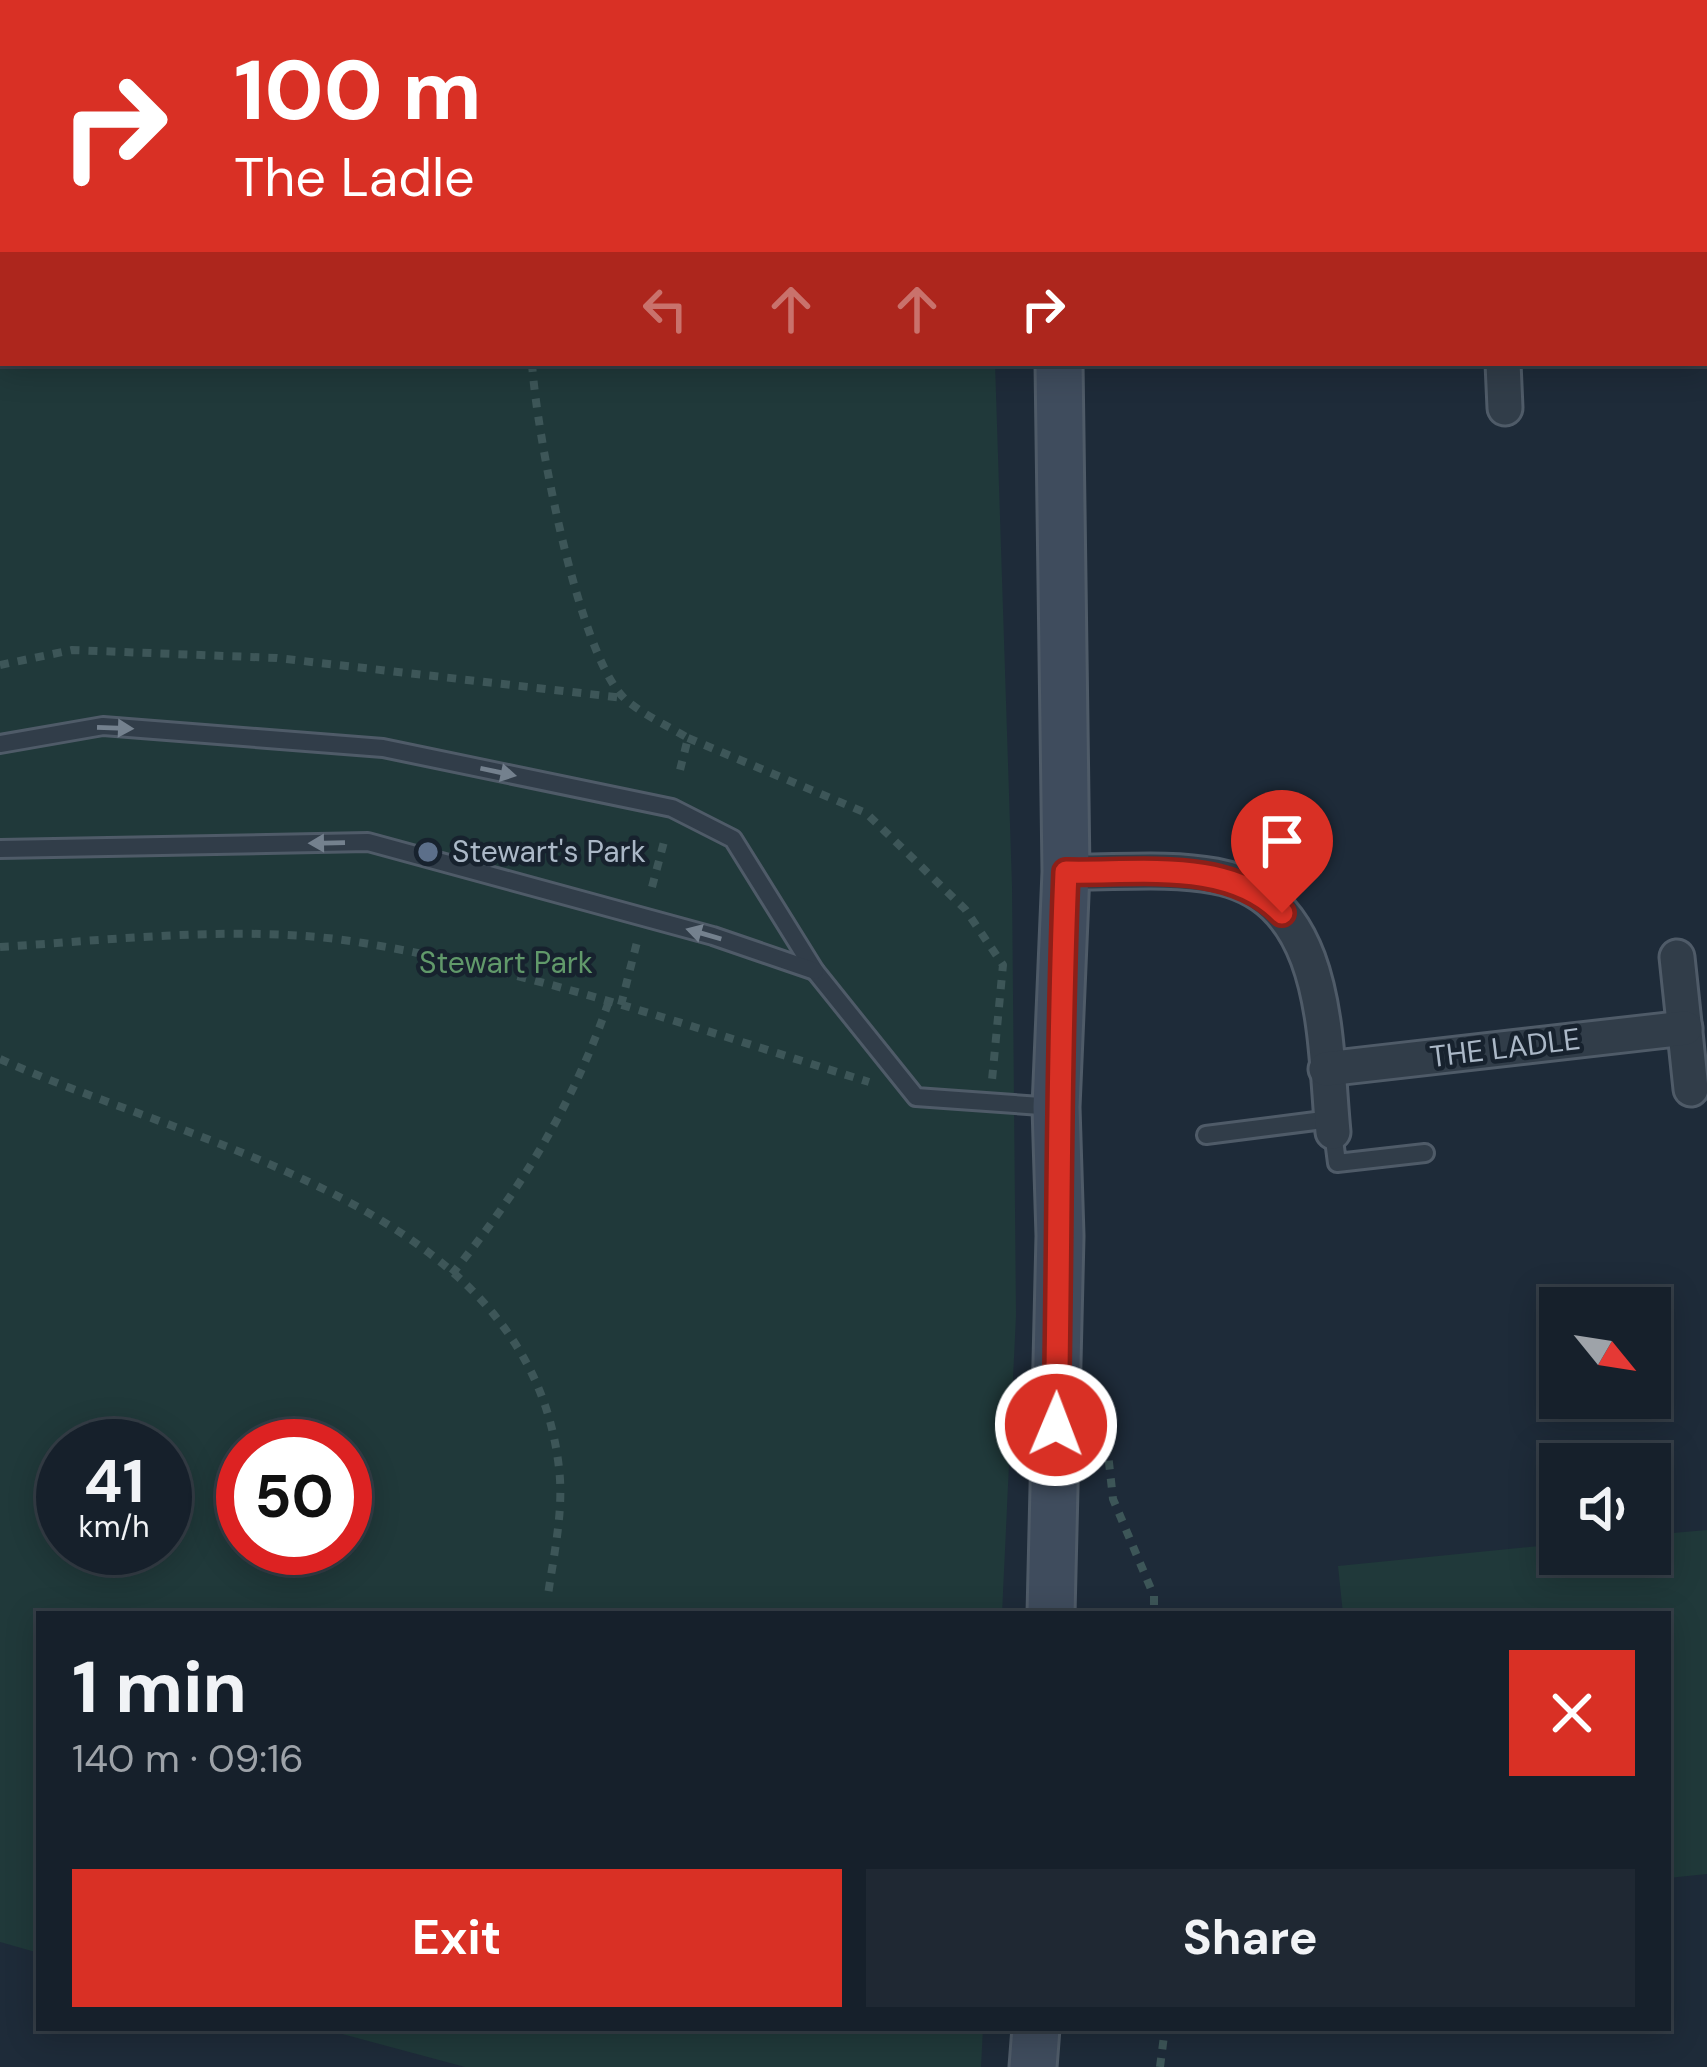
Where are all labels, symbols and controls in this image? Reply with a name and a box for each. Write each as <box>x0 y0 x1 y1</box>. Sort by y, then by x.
text: 100 m <box>234 36 482 145</box>
icon: right <box>36 48 192 204</box>
text: The Ladle <box>234 142 475 213</box>
icon: left <box>632 276 698 342</box>
icon: ahead <box>758 276 824 342</box>
icon: ahead <box>884 276 950 342</box>
icon: right <box>1010 276 1076 342</box>
one-way arrow <box>97 719 135 738</box>
one-way arrow <box>480 763 517 782</box>
pin <box>1231 790 1333 913</box>
icon: arrive <box>1249 808 1315 874</box>
place label: Stewart's Park <box>452 832 646 871</box>
one-way arrow <box>307 833 345 852</box>
marker: Stewart's Park <box>415 839 441 865</box>
one-way arrow <box>686 924 722 942</box>
park label: Stewart Park <box>419 943 593 982</box>
street label: THE LADLE <box>1427 1019 1582 1076</box>
north arrow <box>1539 1287 1671 1419</box>
map controls <box>1539 1287 1671 1575</box>
position arrow <box>993 1362 1119 1488</box>
speed limit sign: 50 <box>216 1419 372 1575</box>
text: 41 <box>84 1442 144 1521</box>
button: sound <box>1539 1443 1671 1575</box>
text: km/h <box>79 1507 149 1546</box>
text: 1 min <box>72 1641 247 1734</box>
button: close <box>1509 1650 1635 1776</box>
text: 140 m · 09:16 <box>72 1733 304 1784</box>
button: Exit <box>72 1869 842 2007</box>
button: Share <box>866 1869 1635 2007</box>

